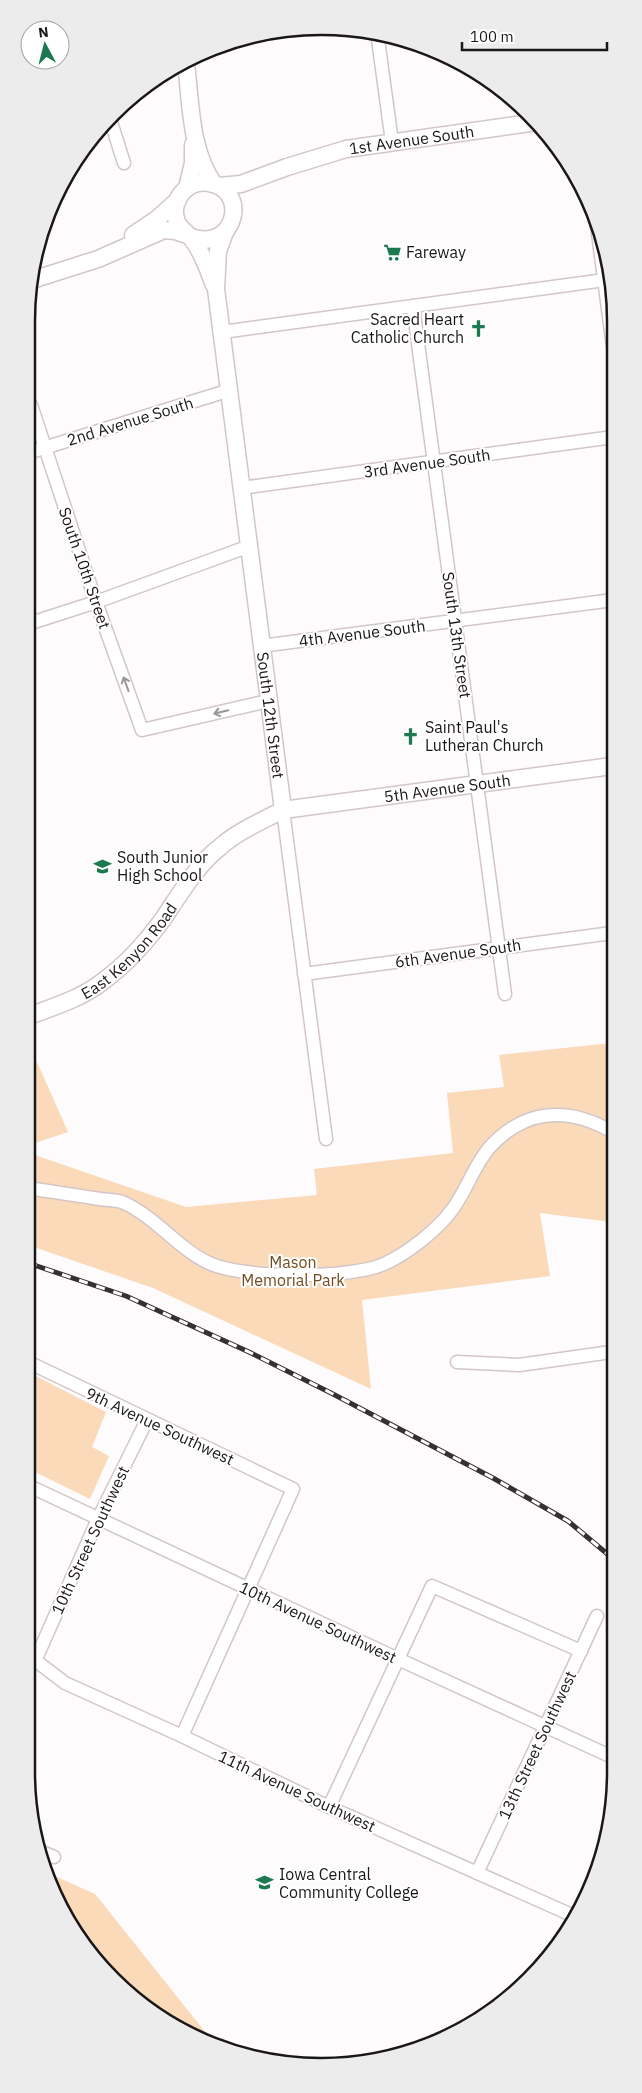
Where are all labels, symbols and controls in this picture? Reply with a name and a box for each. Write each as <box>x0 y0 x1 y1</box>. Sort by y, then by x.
north arrow <box>20 20 70 70</box>
scale bar <box>462 20 607 52</box>
text: N <box>37 23 50 42</box>
text: 100 m <box>470 27 514 46</box>
street label: 1st Avenue South <box>348 121 475 158</box>
supermarket icon: Fareway <box>382 242 402 262</box>
place label: Fareway <box>406 242 466 262</box>
place label: Sacred Heart Catholic Church <box>351 309 464 347</box>
church icon: Sacred Heart Catholic Church <box>468 318 488 338</box>
street label: 2nd Avenue South <box>64 392 196 450</box>
street label: 3rd Avenue South <box>362 444 492 482</box>
street label: South 10th Street <box>55 505 115 631</box>
street label: South 13th Street <box>438 571 476 699</box>
street label: 4th Avenue South <box>298 615 426 651</box>
street label: South 12th Street <box>253 651 289 780</box>
one-way arrow <box>121 677 130 693</box>
one-way arrow <box>213 708 229 717</box>
place label: Saint Paul's Lutheran Church <box>425 717 544 755</box>
church icon: Saint Paul's Lutheran Church <box>401 726 421 746</box>
street label: 5th Avenue South <box>383 770 512 806</box>
place label: South Junior High School <box>117 847 208 885</box>
school or university icon: South Junior High School <box>93 856 113 876</box>
street label: East Kenyon Road <box>77 899 181 1003</box>
street label: 6th Avenue South <box>394 934 522 972</box>
park label: Mason Memorial Park <box>241 1252 345 1290</box>
street label: 9th Avenue Southwest <box>83 1383 237 1469</box>
street label: 10th Street Southwest <box>47 1463 133 1617</box>
street label: 10th Avenue Southwest <box>236 1577 400 1667</box>
street label: 13th Street Southwest <box>494 1668 580 1822</box>
street label: 11th Avenue Southwest <box>215 1746 379 1836</box>
place label: Iowa Central Community College <box>279 1864 419 1902</box>
school or university icon: Iowa Central Community College <box>255 1873 275 1893</box>

